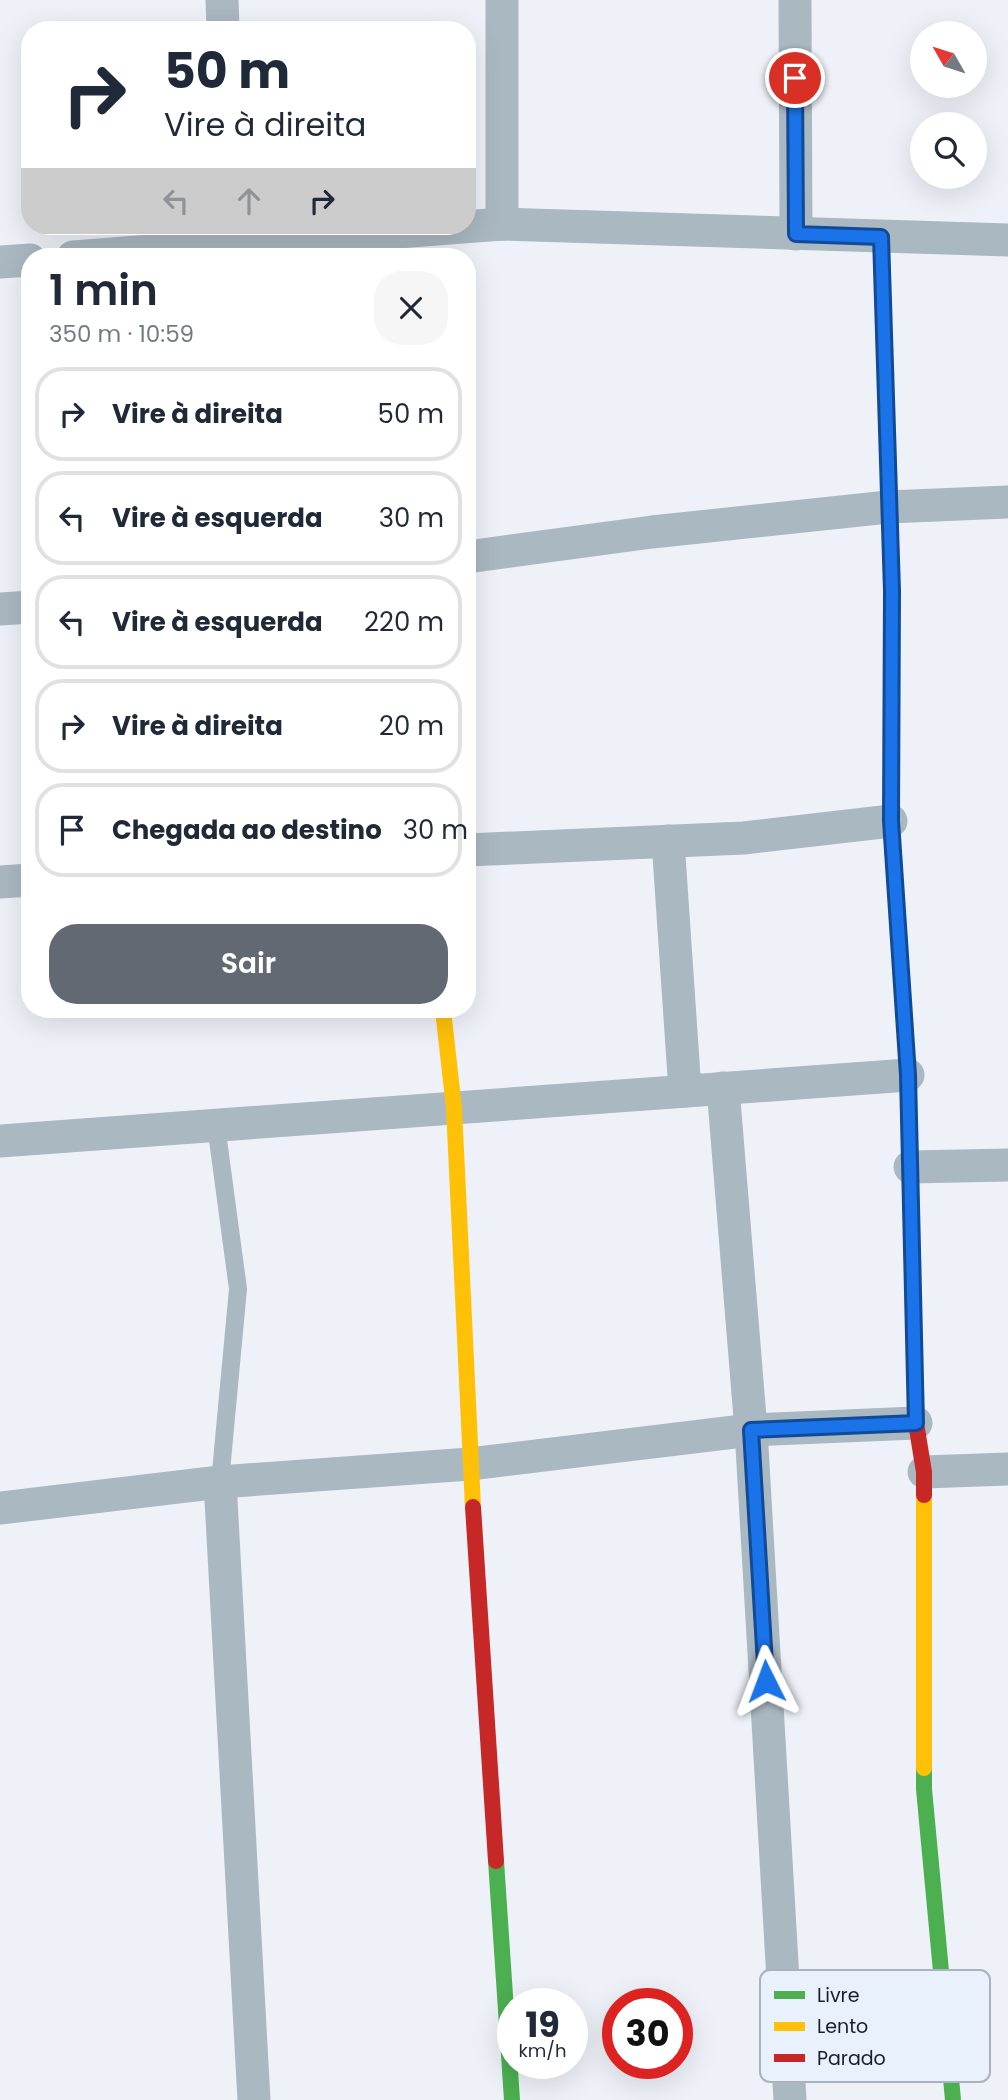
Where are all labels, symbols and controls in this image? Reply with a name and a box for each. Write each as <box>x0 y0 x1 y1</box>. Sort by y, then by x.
north arrow <box>910 21 987 98</box>
map controls <box>910 21 987 189</box>
text: 50 m <box>164 37 290 105</box>
pin <box>765 48 825 108</box>
icon: right <box>49 49 140 140</box>
icon: arrive <box>776 59 814 97</box>
text: Vire à direita <box>164 102 366 147</box>
button: search <box>910 112 987 189</box>
icon: left <box>157 182 195 220</box>
icon: ahead <box>230 182 268 220</box>
icon: right <box>303 182 341 220</box>
text: 1 min <box>49 261 158 320</box>
button: close <box>374 271 448 345</box>
text: 350 m · 10:59 <box>49 318 194 350</box>
icon: right <box>53 395 91 433</box>
text: Vire à direita <box>112 396 283 432</box>
text: 50 m <box>378 396 444 432</box>
icon: left <box>53 499 91 537</box>
text: Vire à esquerda <box>112 500 323 536</box>
text: 30 m <box>379 500 444 536</box>
icon: left <box>53 603 91 641</box>
text: Vire à esquerda <box>112 604 323 640</box>
text: 220 m <box>364 604 444 640</box>
icon: right <box>53 707 91 745</box>
text: Vire à direita <box>112 708 283 744</box>
text: 20 m <box>379 708 444 744</box>
icon: arrive <box>53 811 91 849</box>
text: Chegada ao destino <box>112 812 382 848</box>
text: 30 m <box>403 812 468 848</box>
button: Sair <box>49 924 448 1004</box>
position arrow <box>729 1644 803 1718</box>
legend <box>760 1970 990 2082</box>
text: Livre <box>817 1982 859 2009</box>
speed limit sign: 30 <box>602 1988 693 2079</box>
text: 19 <box>525 2000 560 2049</box>
text: Lento <box>817 2013 868 2040</box>
text: km/h <box>519 2038 566 2063</box>
text: Parado <box>817 2045 886 2072</box>

